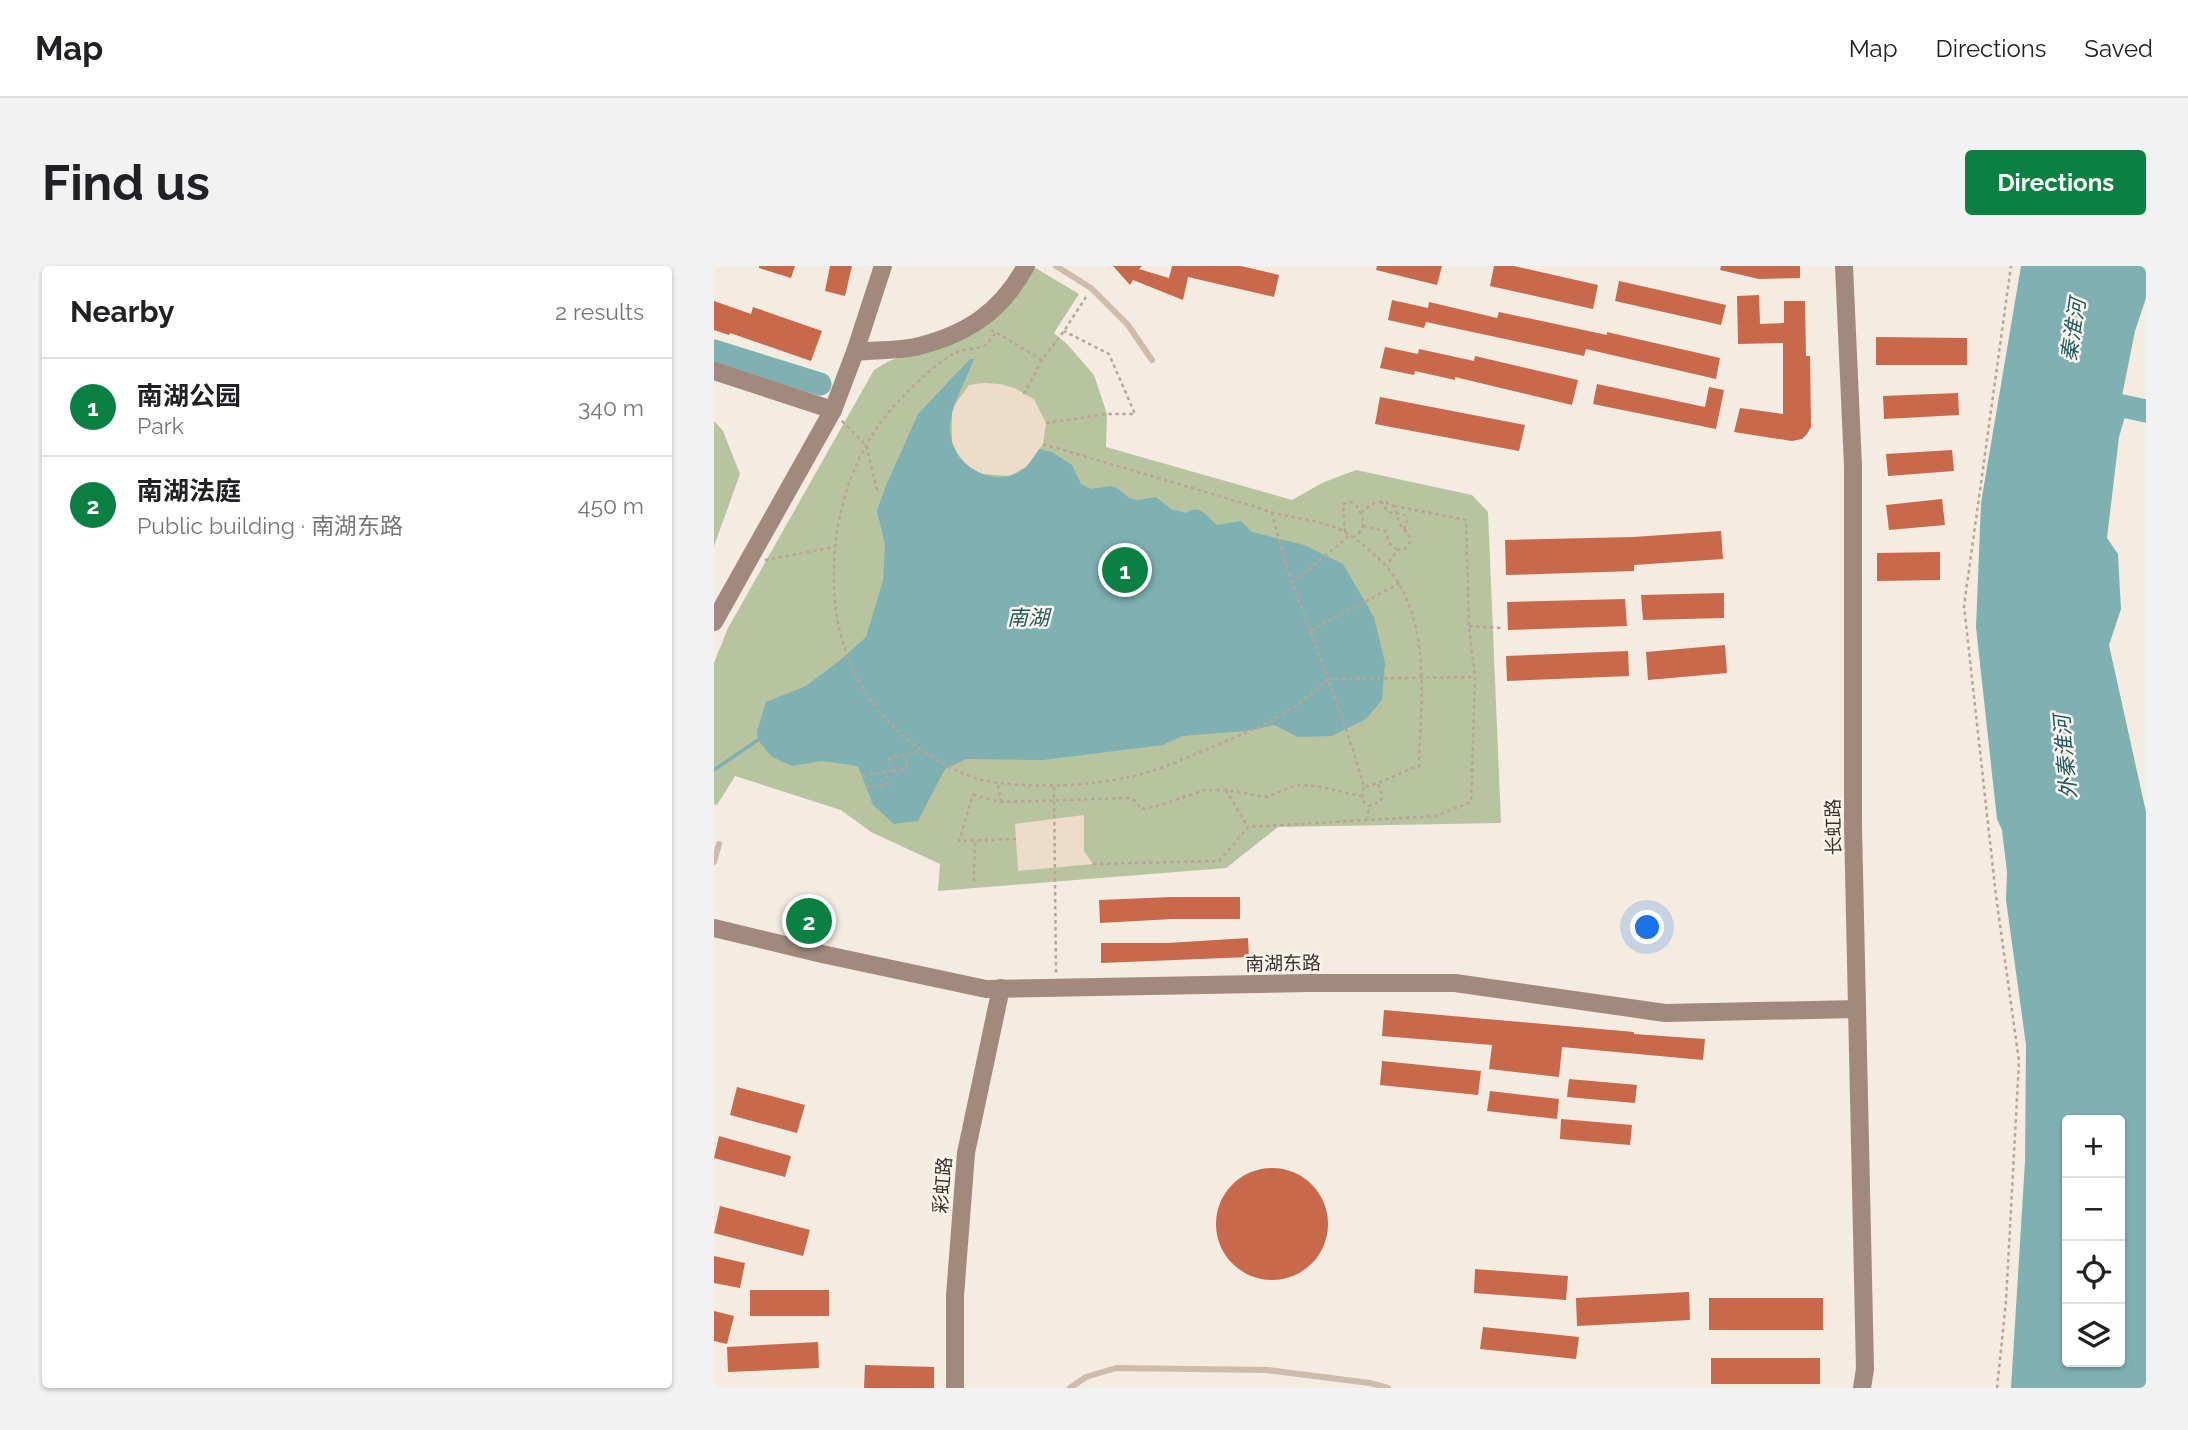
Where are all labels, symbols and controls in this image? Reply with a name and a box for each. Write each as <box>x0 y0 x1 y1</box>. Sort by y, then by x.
text: Map <box>35 29 103 68</box>
text: Map <box>1849 34 1898 63</box>
text: Directions <box>1936 34 2046 63</box>
text: Saved <box>2084 34 2153 63</box>
button: Directions <box>1965 150 2146 215</box>
text: Find us <box>42 154 210 211</box>
water label: 秦淮河 <box>2056 293 2091 363</box>
text: Nearby <box>70 294 174 329</box>
text: 2 results <box>555 298 644 325</box>
text: 南湖公园 <box>137 381 241 411</box>
text: 1 <box>87 394 99 421</box>
text: 340 m <box>578 394 644 421</box>
text: Park <box>137 412 184 439</box>
text: 南湖法庭 <box>137 476 241 506</box>
text: 2 <box>87 492 99 519</box>
text: 450 m <box>578 492 644 519</box>
text: Public building · 南湖东路 <box>137 512 403 539</box>
pin: 1 <box>1102 544 1148 596</box>
water label: 南湖 <box>1007 605 1052 630</box>
water label: 外秦淮河 <box>2049 710 2081 800</box>
street label: 长虹路 <box>1822 798 1844 856</box>
pin: 2 <box>786 895 832 947</box>
your location <box>1630 910 1664 944</box>
street label: 南湖东路 <box>1245 951 1321 975</box>
map controls <box>2062 1115 2125 1367</box>
button: + <box>2062 1115 2125 1178</box>
street label: 彩虹路 <box>929 1156 955 1214</box>
button: − <box>2062 1178 2125 1241</box>
button: locate <box>2062 1241 2125 1304</box>
button: layers <box>2062 1304 2125 1367</box>

